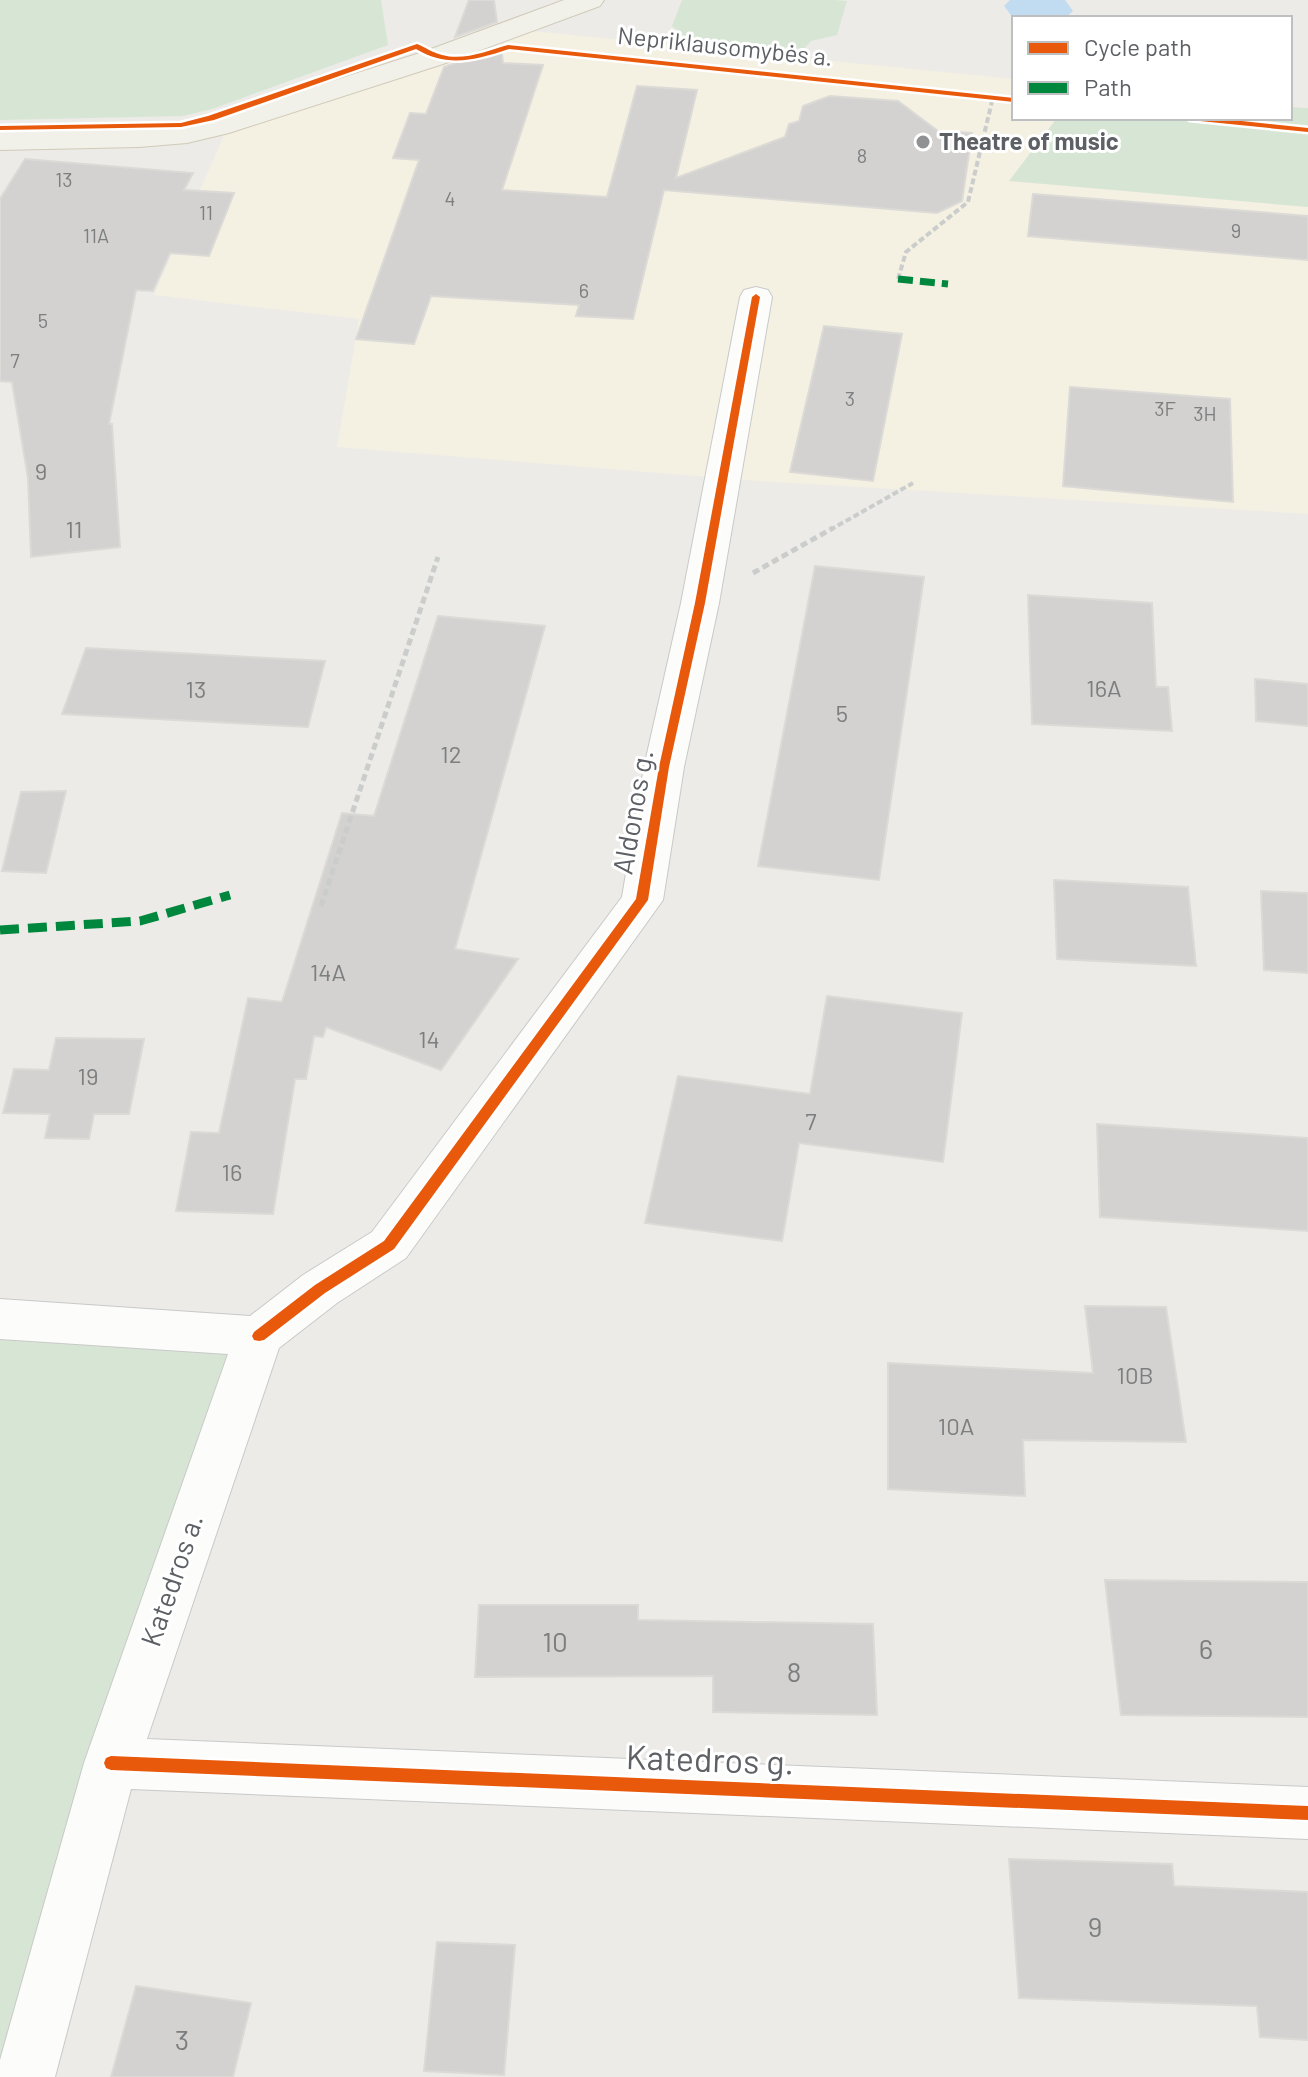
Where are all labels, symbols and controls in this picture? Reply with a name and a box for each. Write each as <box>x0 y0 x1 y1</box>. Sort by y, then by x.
legend <box>1012 16 1292 120</box>
street label: Nepriklausomybės a. <box>616 20 834 71</box>
text: Cycle path <box>1084 32 1192 61</box>
text: Path <box>1084 72 1132 101</box>
place label: Theatre of music <box>939 126 1119 155</box>
marker: Theatre of music <box>914 133 932 151</box>
house number: 8 <box>857 143 867 167</box>
house number: 13 <box>55 167 73 191</box>
house number: 4 <box>444 186 456 210</box>
house number: 11 <box>199 200 213 224</box>
house number: 9 <box>1231 218 1241 242</box>
house number: 11A <box>83 223 109 247</box>
house number: 6 <box>579 278 589 302</box>
house number: 5 <box>38 308 48 332</box>
house number: 7 <box>10 348 20 372</box>
house number: 3 <box>845 386 855 410</box>
house number: 3F <box>1154 396 1176 420</box>
house number: 3H <box>1193 401 1217 425</box>
house number: 9 <box>35 456 47 485</box>
house number: 11 <box>66 514 82 543</box>
house number: 16A <box>1086 673 1122 702</box>
house number: 13 <box>186 674 206 703</box>
house number: 5 <box>836 698 848 727</box>
house number: 12 <box>440 739 462 768</box>
street label: Aldonos g. <box>604 747 660 877</box>
house number: 14A <box>310 957 346 986</box>
house number: 14 <box>418 1024 440 1053</box>
house number: 19 <box>78 1061 98 1090</box>
house number: 7 <box>805 1106 817 1135</box>
house number: 16 <box>222 1157 242 1186</box>
house number: 10B <box>1116 1360 1154 1389</box>
house number: 10A <box>938 1411 974 1440</box>
street label: Katedros a. <box>133 1509 210 1650</box>
house number: 10 <box>542 1624 568 1658</box>
house number: 6 <box>1199 1631 1213 1665</box>
house number: 8 <box>787 1654 801 1688</box>
street label: Katedros g. <box>625 1735 795 1782</box>
house number: 9 <box>1088 1909 1102 1943</box>
house number: 3 <box>175 2022 189 2056</box>

